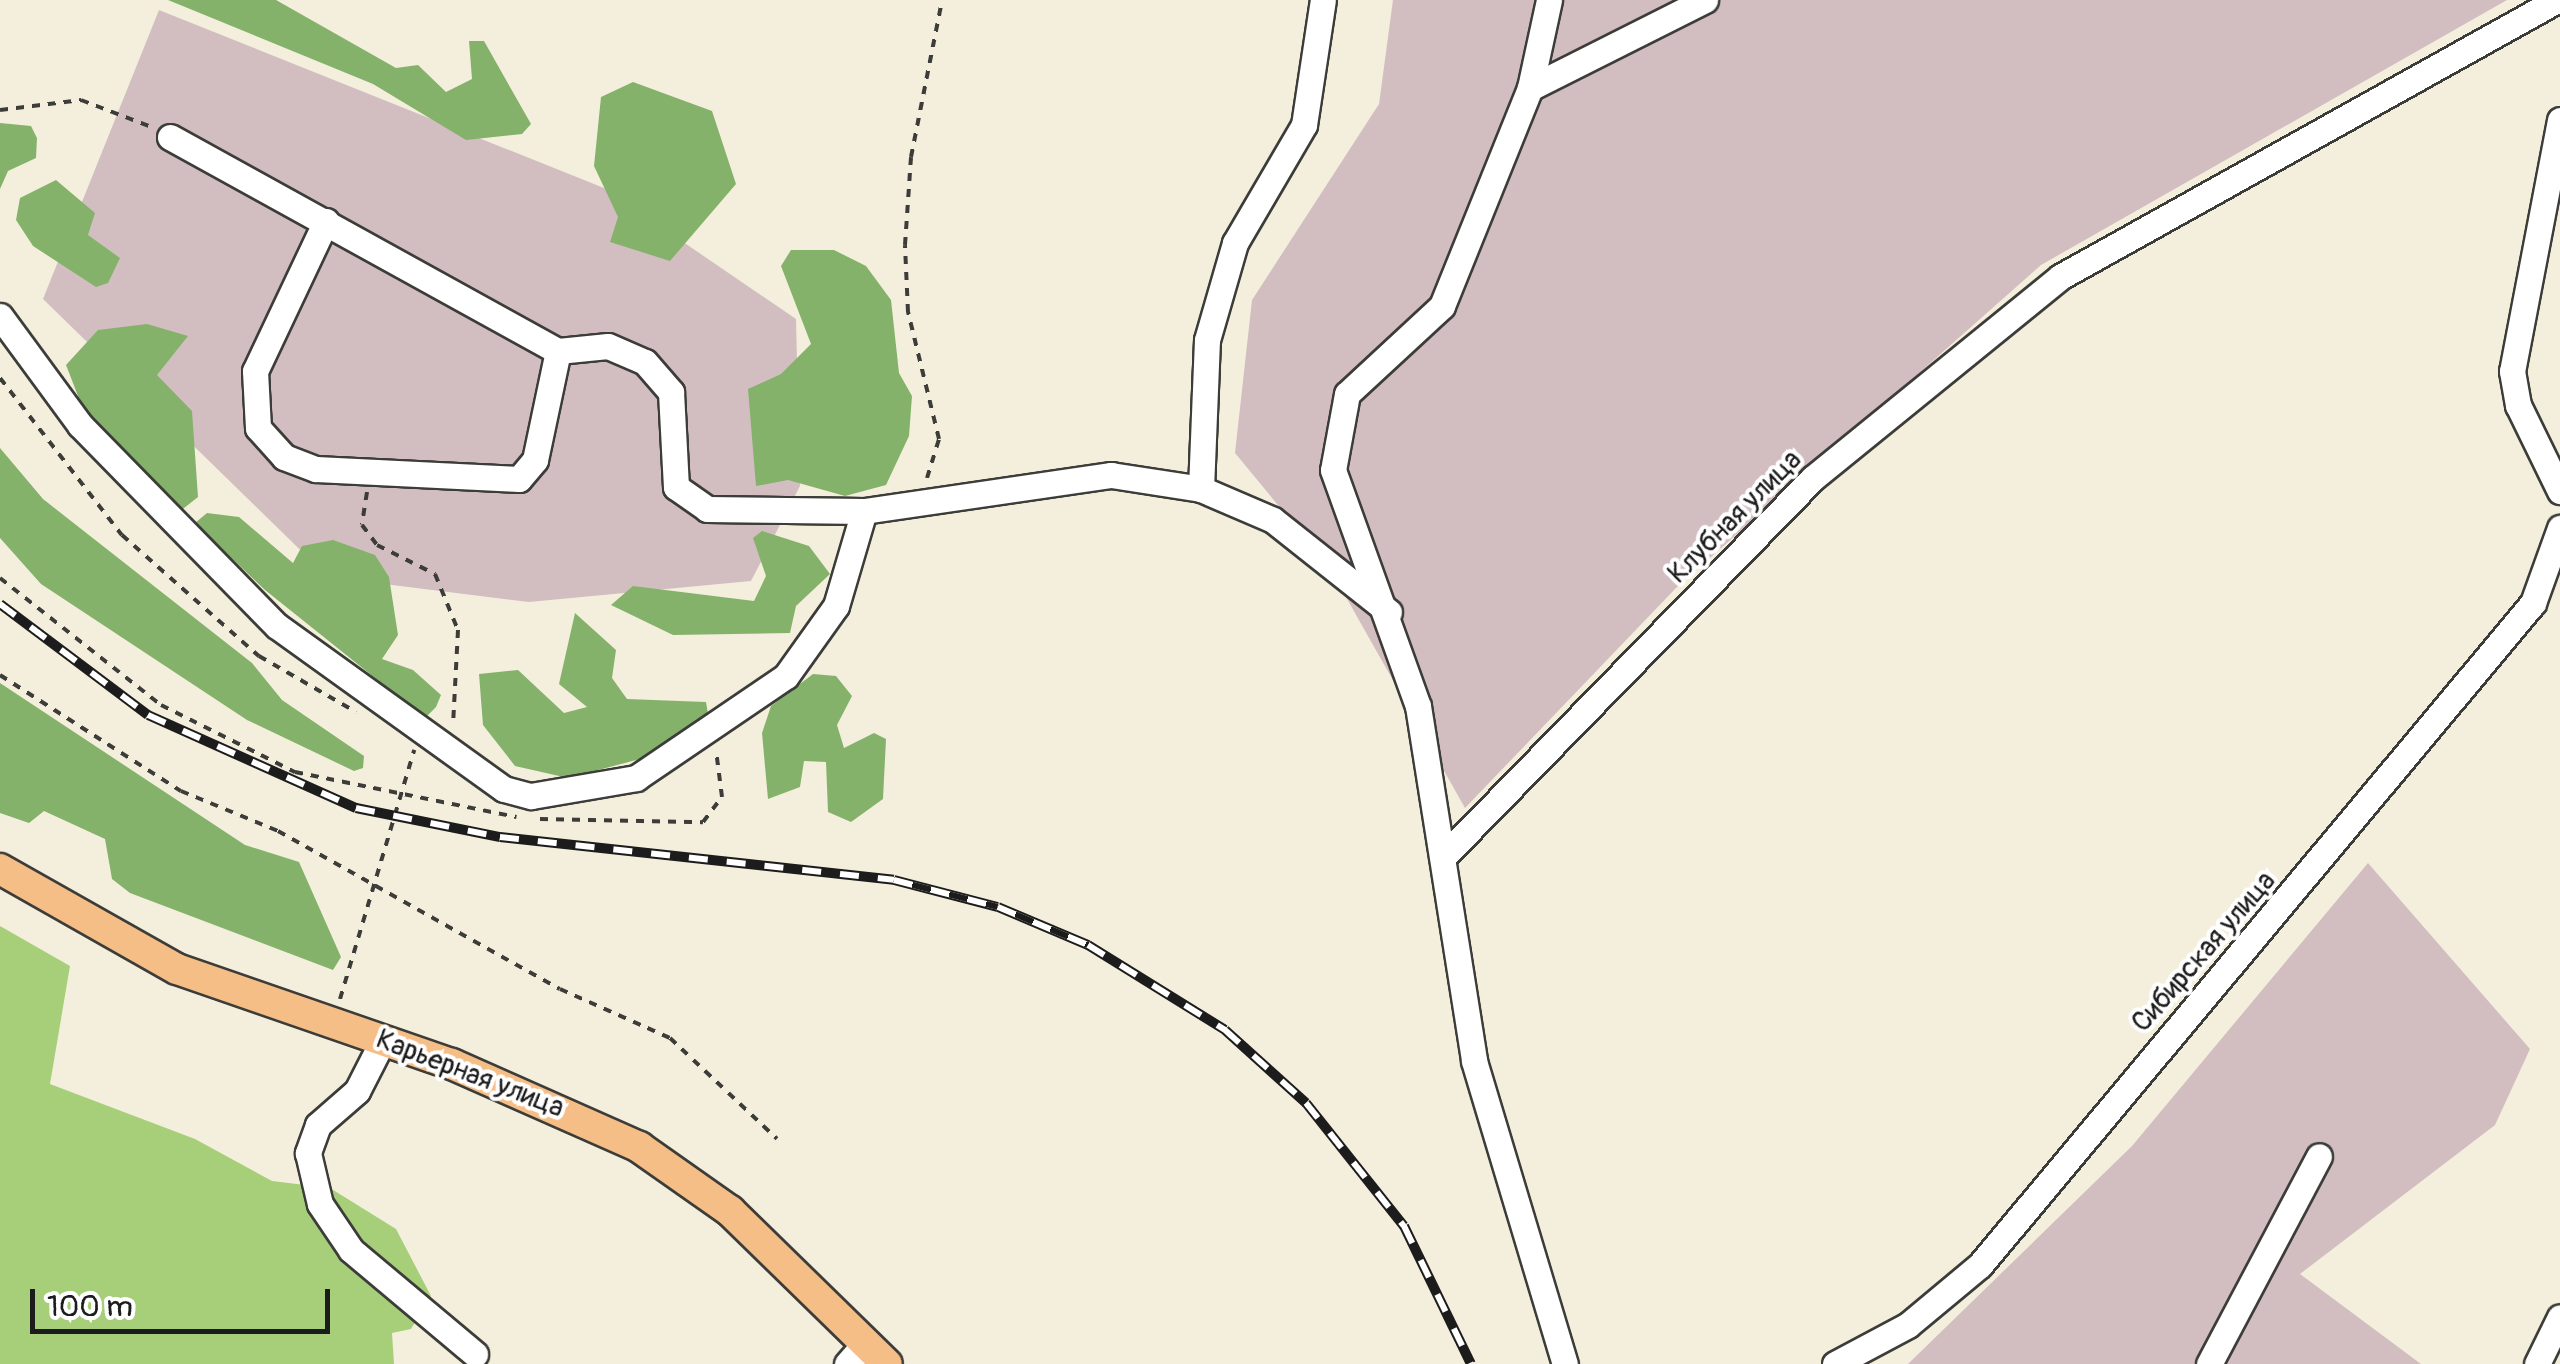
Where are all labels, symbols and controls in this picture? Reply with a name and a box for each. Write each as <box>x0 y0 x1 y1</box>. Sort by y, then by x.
street label: Клубная улица <box>1661 443 1809 591</box>
street label: Сибирская улица <box>2125 865 2283 1039</box>
street label: Карьерная улица <box>371 1023 569 1125</box>
scale bar <box>35 1269 335 1331</box>
text: 100 m <box>47 1288 133 1325</box>

